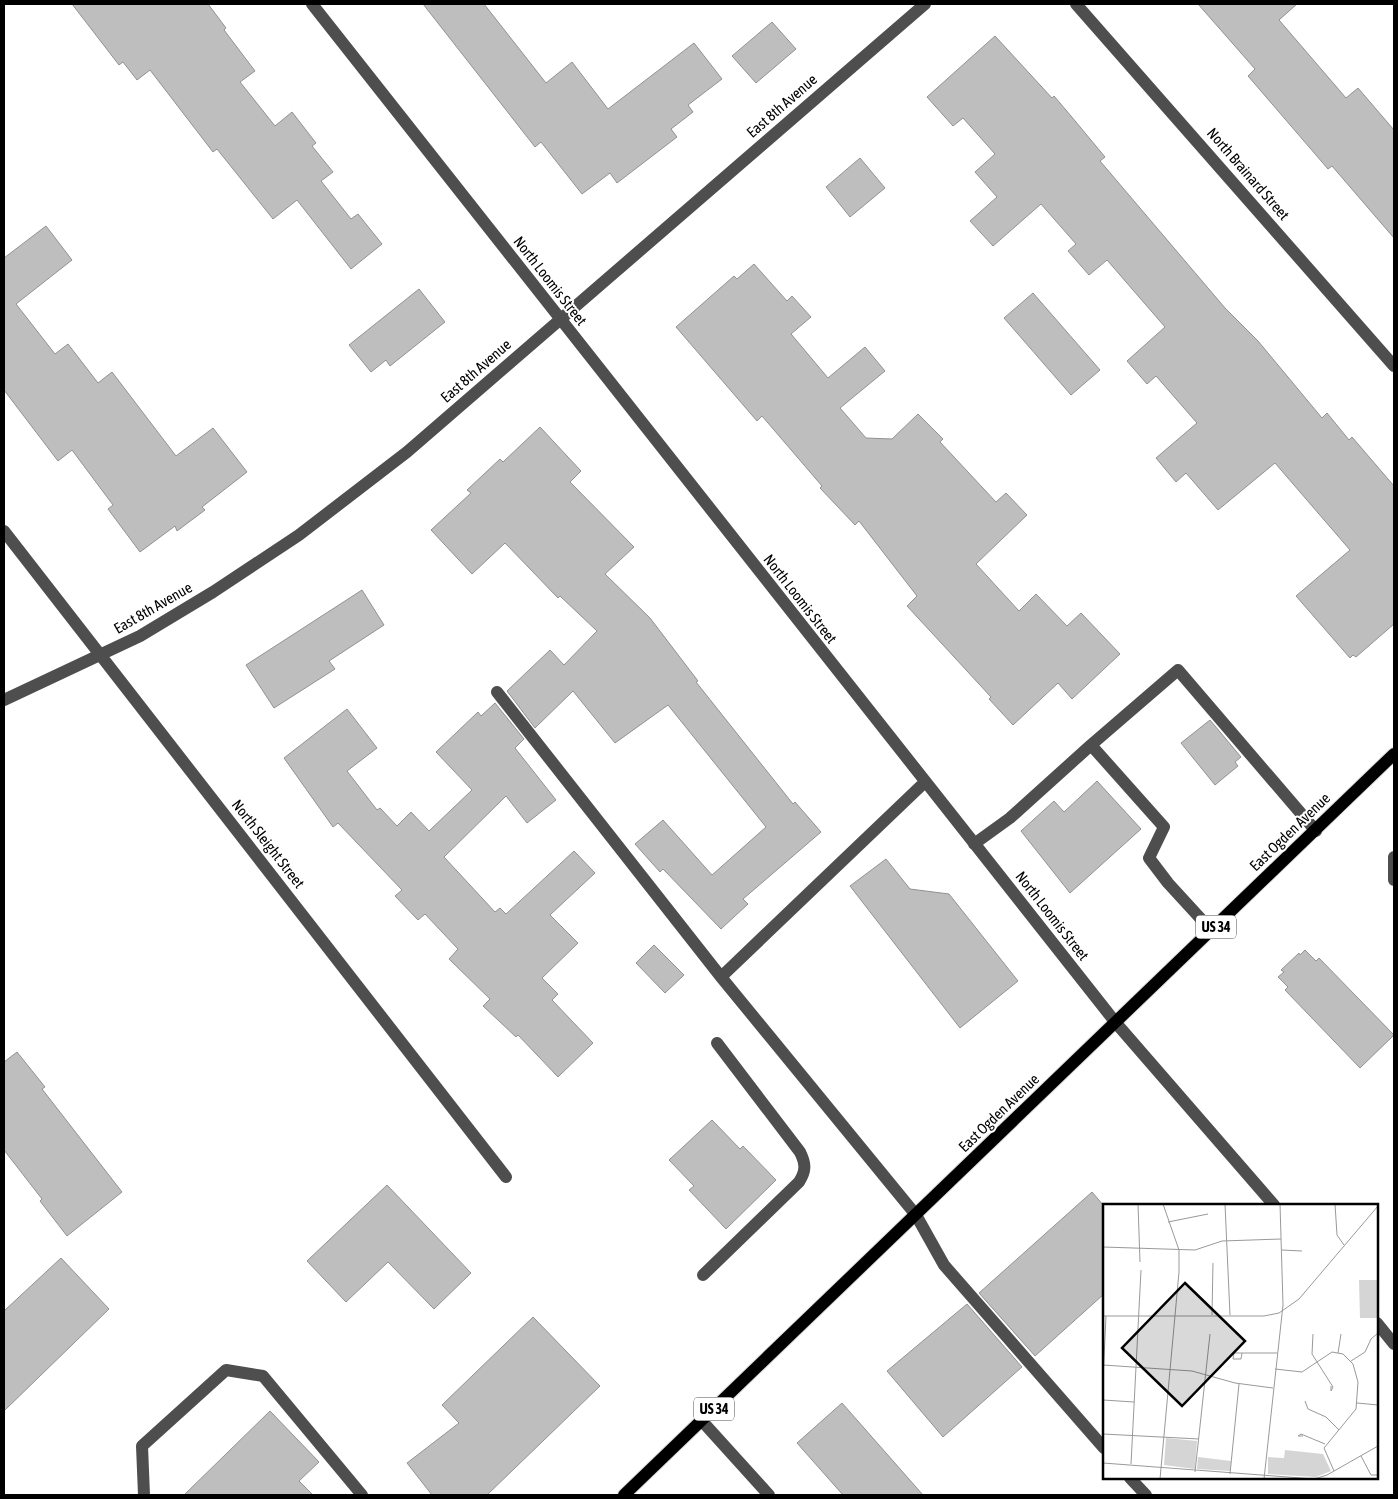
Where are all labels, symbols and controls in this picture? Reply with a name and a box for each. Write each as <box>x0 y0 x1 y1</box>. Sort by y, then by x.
street label: East 8th Avenue <box>743 70 820 141</box>
street label: North Brainard Street <box>1204 124 1293 223</box>
street label: North Loomis Street <box>510 233 590 329</box>
street label: East 8th Avenue <box>437 335 514 406</box>
street label: North Loomis Street <box>760 551 840 647</box>
street label: East 8th Avenue <box>111 578 195 637</box>
street label: East Ogden Avenue <box>1246 789 1333 874</box>
street label: North Sleight Street <box>229 796 308 891</box>
street label: North Loomis Street <box>1012 868 1092 964</box>
road number: US 34 <box>1196 916 1236 939</box>
street label: East Ogden Avenue <box>955 1070 1042 1155</box>
inset map <box>1103 1204 1378 1479</box>
road number: US 34 <box>694 1398 734 1420</box>

